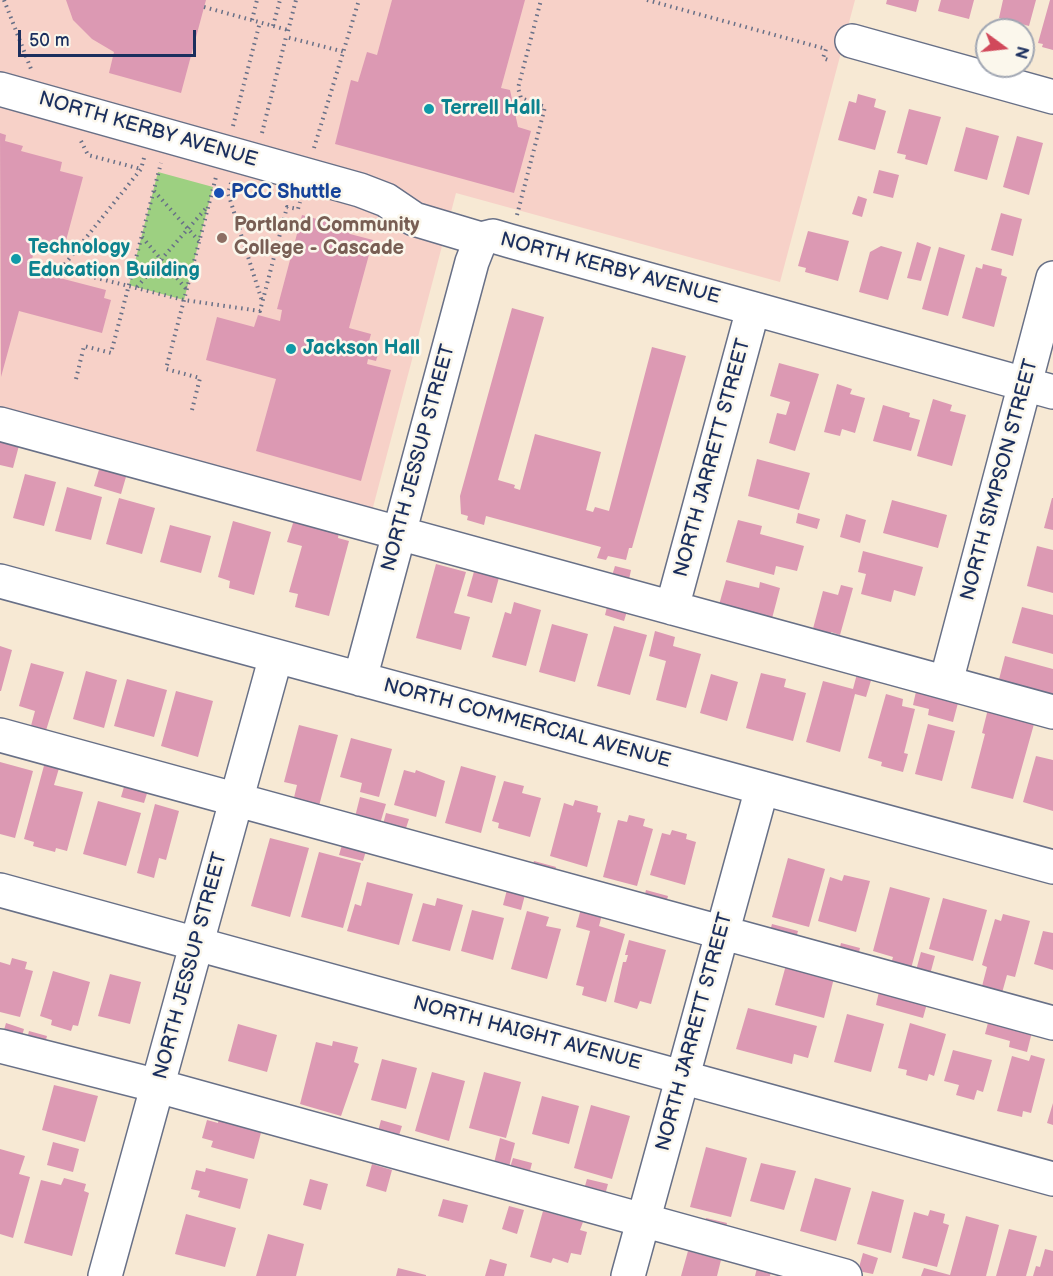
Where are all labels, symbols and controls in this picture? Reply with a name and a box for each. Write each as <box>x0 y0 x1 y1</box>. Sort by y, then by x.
scale bar <box>21 18 200 56</box>
north arrow <box>975 18 1035 78</box>
text: 50 m <box>29 30 70 51</box>
text: N <box>1010 44 1032 61</box>
street label: NORTH KERBY AVENUE <box>36 87 260 173</box>
place label: Terrell Hall <box>441 97 540 121</box>
marker: Terrell Hall <box>422 102 436 116</box>
place label: PCC Shuttle <box>231 181 341 205</box>
marker: PCC Shuttle <box>212 186 226 200</box>
place label: Portland Community College - Cascade <box>234 214 419 261</box>
street label: NORTH KERBY AVENUE <box>497 228 723 310</box>
marker: Portland Community College - Cascade <box>215 231 229 245</box>
place label: Technology Education Building <box>28 236 200 283</box>
marker: Technology Education Building <box>9 252 23 266</box>
street label: NORTH JARRETT STREET <box>670 336 756 580</box>
place label: Jackson Hall <box>303 337 420 361</box>
marker: Jackson Hall <box>284 342 298 356</box>
street label: NORTH JESSUP STREET <box>377 342 461 574</box>
street label: NORTH SIMPSON STREET <box>956 357 1044 603</box>
street label: NORTH COMMERCIAL AVENUE <box>381 674 673 774</box>
street label: NORTH JESSUP STREET <box>149 850 233 1082</box>
street label: NORTH JARRETT STREET <box>652 910 738 1154</box>
street label: NORTH HAIGHT AVENUE <box>410 992 644 1076</box>

